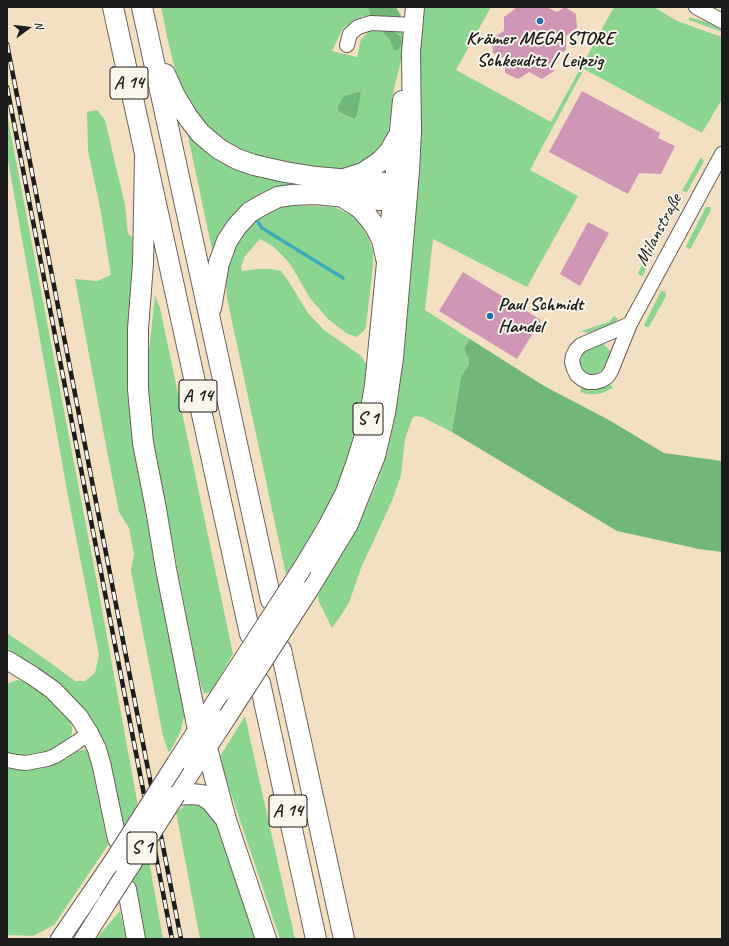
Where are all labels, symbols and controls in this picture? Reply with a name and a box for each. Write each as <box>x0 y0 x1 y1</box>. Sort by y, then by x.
north arrow <box>8 8 48 48</box>
marker: Krämer MEGA STORE Schkeuditz / Leipzig <box>535 16 545 26</box>
text: N <box>32 20 47 30</box>
place label: Krämer MEGA STORE Schkeuditz / Leipzig <box>466 28 614 72</box>
road number: A 14 <box>110 67 148 99</box>
street label: Milanstraße <box>631 190 687 270</box>
place label: Paul Schmidt Handel <box>498 294 583 338</box>
marker: Paul Schmidt Handel <box>485 311 495 321</box>
road number: A 14 <box>179 380 217 412</box>
road number: S 1 <box>353 403 383 435</box>
road number: A 14 <box>269 795 307 827</box>
road number: S 1 <box>127 832 157 864</box>

